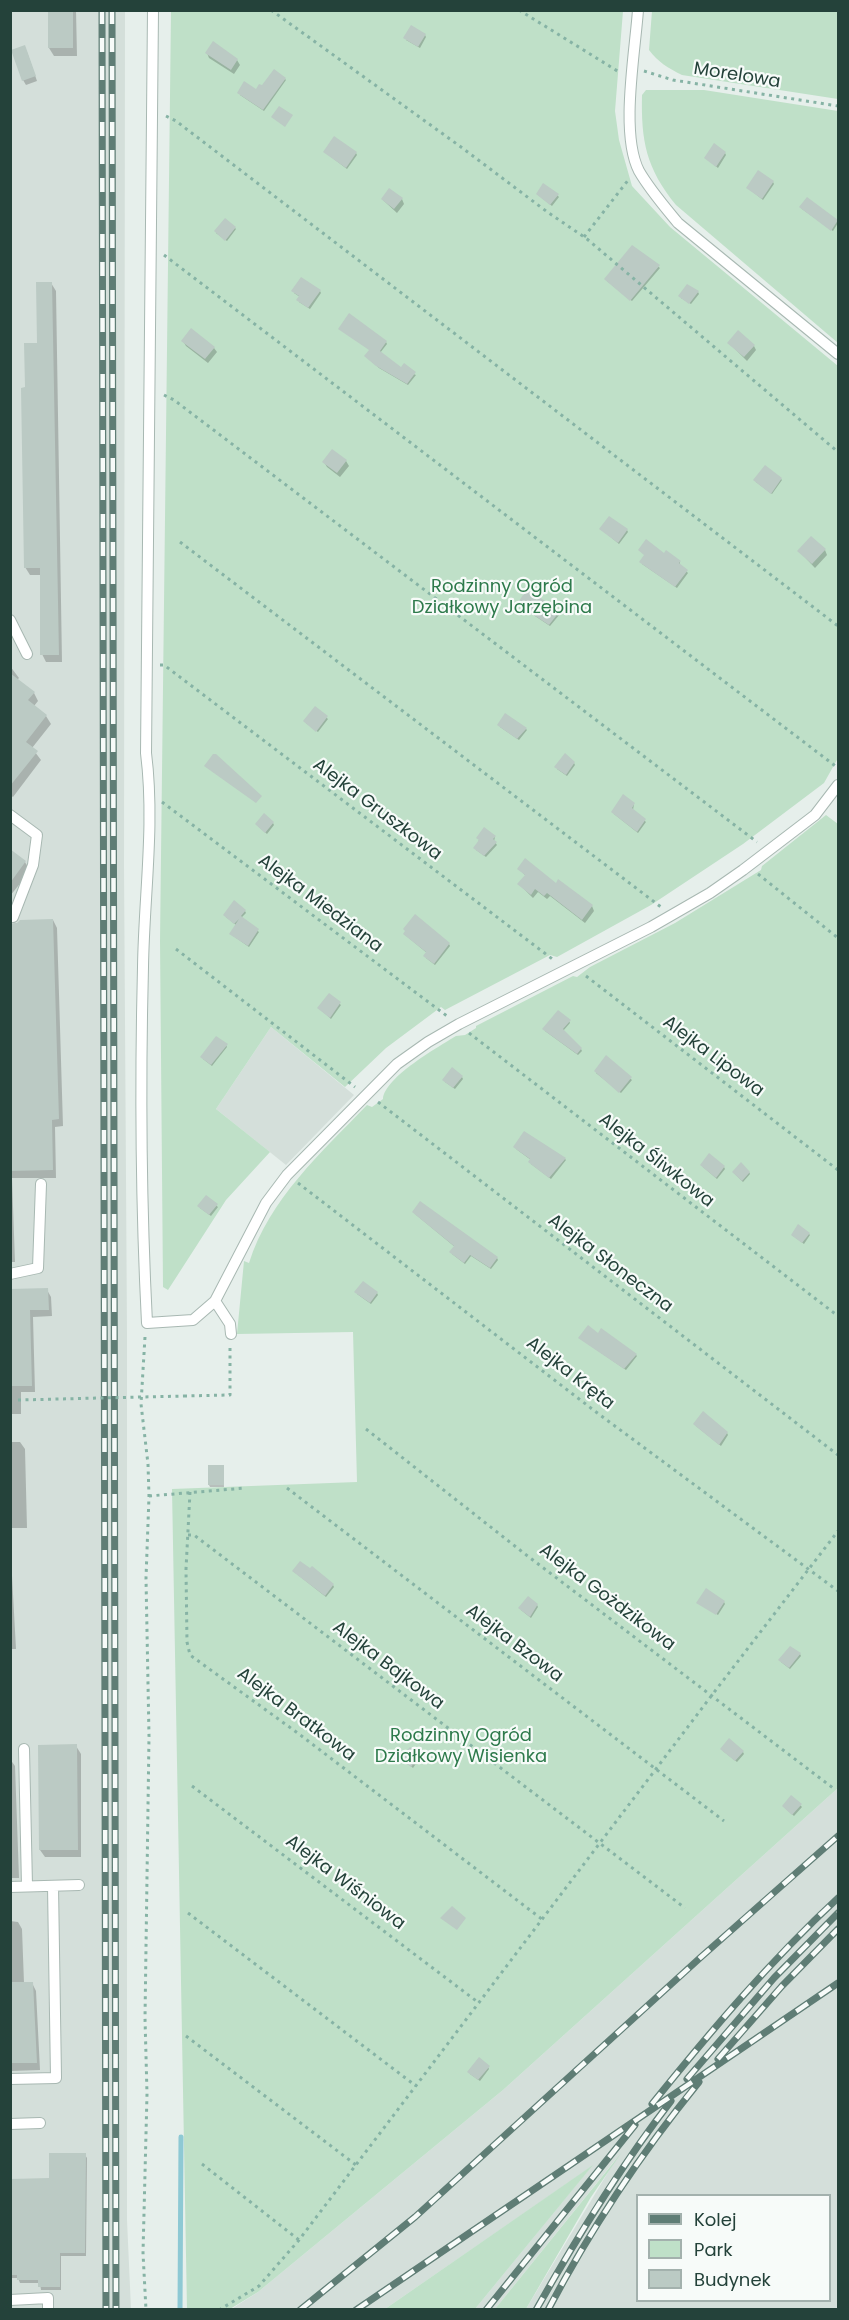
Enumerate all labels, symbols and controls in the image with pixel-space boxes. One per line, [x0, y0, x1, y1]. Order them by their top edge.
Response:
street label: Morelowa [692, 58, 782, 94]
park label: Rodzinny Ogród Działkowy Jarzębina [412, 576, 592, 618]
street label: Alejka Gruszkowa [308, 754, 446, 866]
street label: Alejka Miedziana [254, 850, 386, 958]
street label: Alejka Lipowa [658, 1012, 768, 1102]
street label: Alejka Śliwkowa [594, 1109, 718, 1213]
street label: Alejka Słoneczna [543, 1210, 677, 1318]
street label: Alejka Kręta [522, 1333, 618, 1415]
street label: Alejka Gożdzikowa [535, 1540, 679, 1656]
street label: Alejka Bzowa [461, 1600, 567, 1688]
street label: Alejka Bajkowa [328, 1617, 448, 1715]
street label: Alejka Bratkowa [233, 1663, 359, 1767]
park label: Rodzinny Ogród Działkowy Wisienka [375, 1725, 547, 1768]
street label: Alejka Wiśniowa [281, 1831, 409, 1935]
legend [636, 2194, 831, 2302]
text: Kolej [694, 2207, 736, 2232]
text: Park [694, 2237, 733, 2262]
text: Budynek [694, 2267, 771, 2292]

